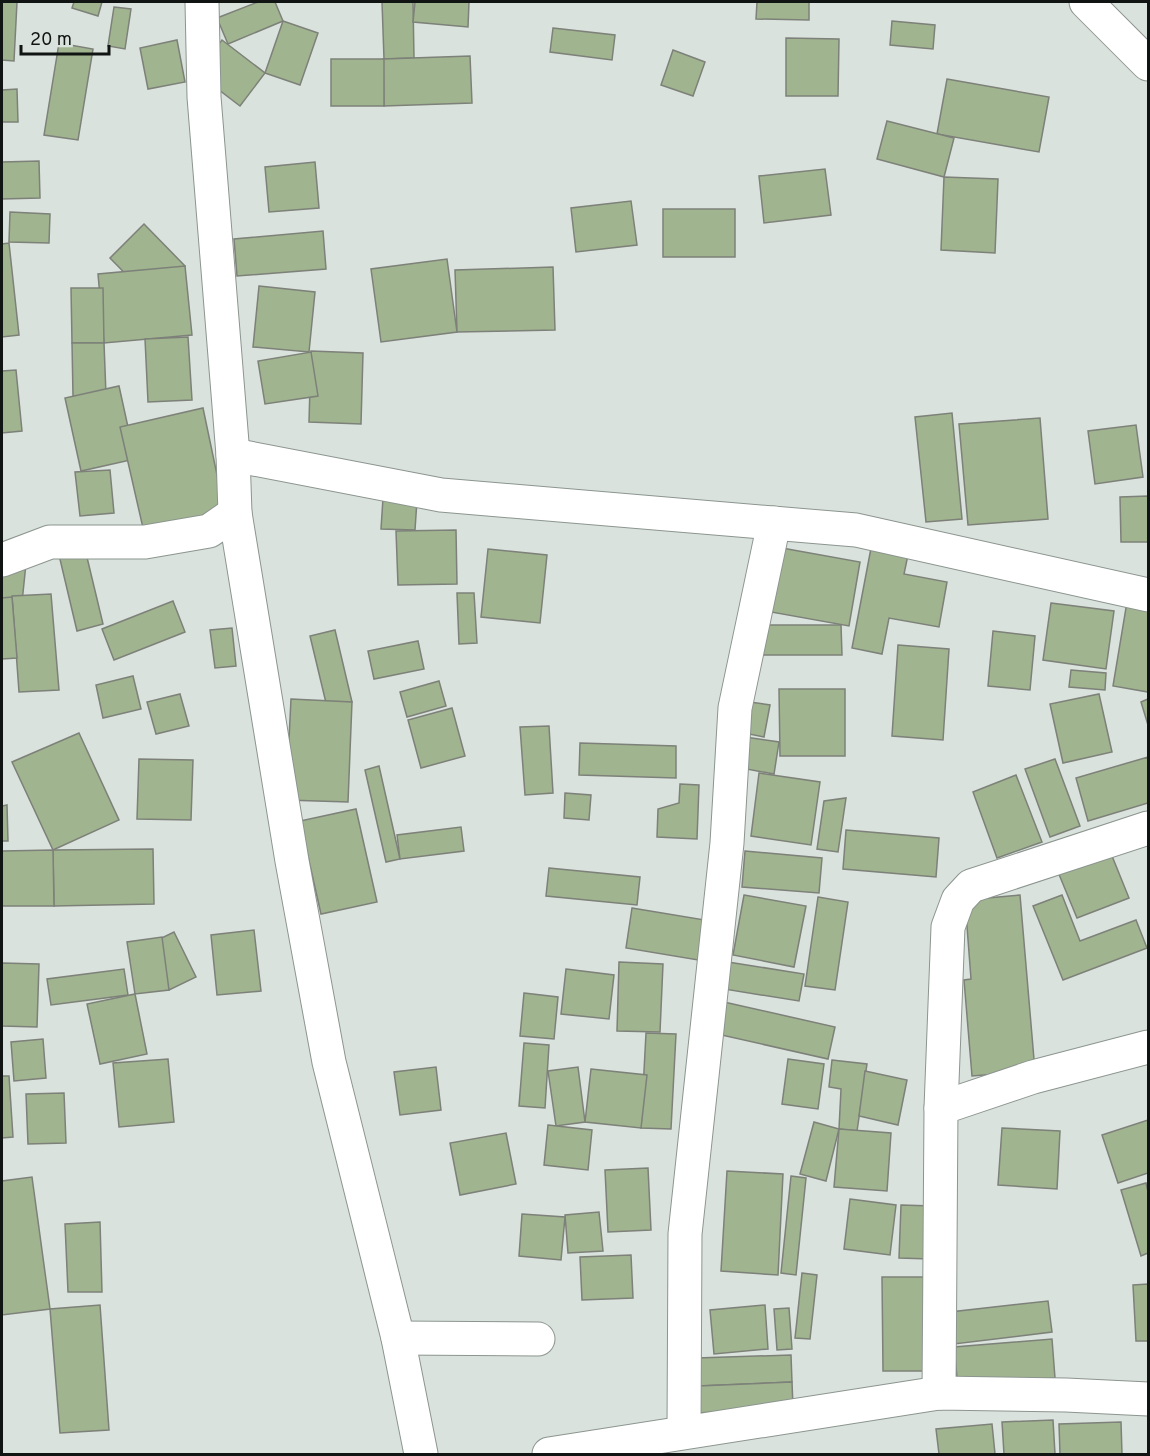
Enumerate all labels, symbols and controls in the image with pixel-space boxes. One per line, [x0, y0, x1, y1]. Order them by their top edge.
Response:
scale bar [21, 18, 110, 56]
text: 20 m [30, 29, 72, 52]

